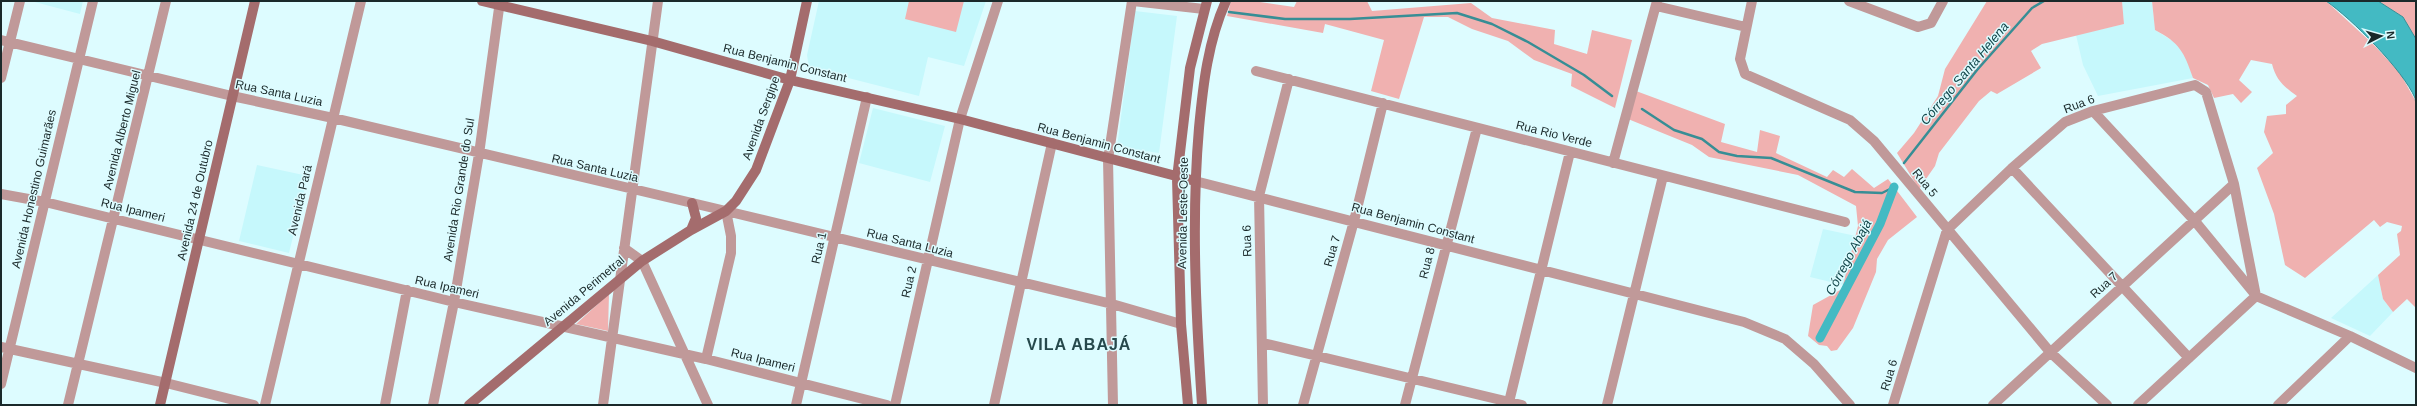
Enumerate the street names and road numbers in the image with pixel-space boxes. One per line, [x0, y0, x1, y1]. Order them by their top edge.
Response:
street label: Rua Benjamin Constant [722, 41, 849, 85]
street label: Avenida Alberto Miguel [100, 69, 144, 191]
street label: Avenida Sergipe [739, 74, 783, 162]
street label: Rua Santa Luzia [234, 77, 324, 109]
street label: Rua 6 [2062, 92, 2097, 116]
street label: Avenida Honestino Guimarães [9, 108, 59, 270]
street label: Avenida Rio Grande do Sul [441, 117, 477, 263]
street label: Rua Rio Verde [1514, 118, 1594, 150]
street label: Rua Benjamin Constant [1036, 120, 1163, 166]
street label: Avenida 24 de Outubro [174, 138, 216, 262]
street label: Rua Santa Luzia [550, 151, 640, 185]
street label: Avenida Leste-Oeste [1175, 157, 1191, 269]
street label: Avenida Pará [285, 163, 315, 237]
street label: Rua 5 [1909, 166, 1941, 200]
street label: Rua Ipameri [100, 195, 166, 225]
street label: Rua Benjamin Constant [1350, 200, 1477, 246]
street label: Rua 6 [1239, 224, 1255, 257]
street label: Rua Santa Luzia [865, 225, 955, 261]
street label: Rua 1 [809, 231, 829, 265]
street label: Rua 7 [1321, 233, 1343, 268]
street label: Rua 8 [1416, 245, 1438, 280]
street label: Avenida Perimetral [541, 253, 627, 329]
street label: Rua 2 [899, 265, 919, 299]
street label: Rua 7 [2087, 269, 2121, 301]
street label: Rua Ipameri [414, 273, 480, 301]
street label: Rua Ipameri [730, 345, 796, 375]
street label: Rua 6 [1878, 357, 1900, 392]

